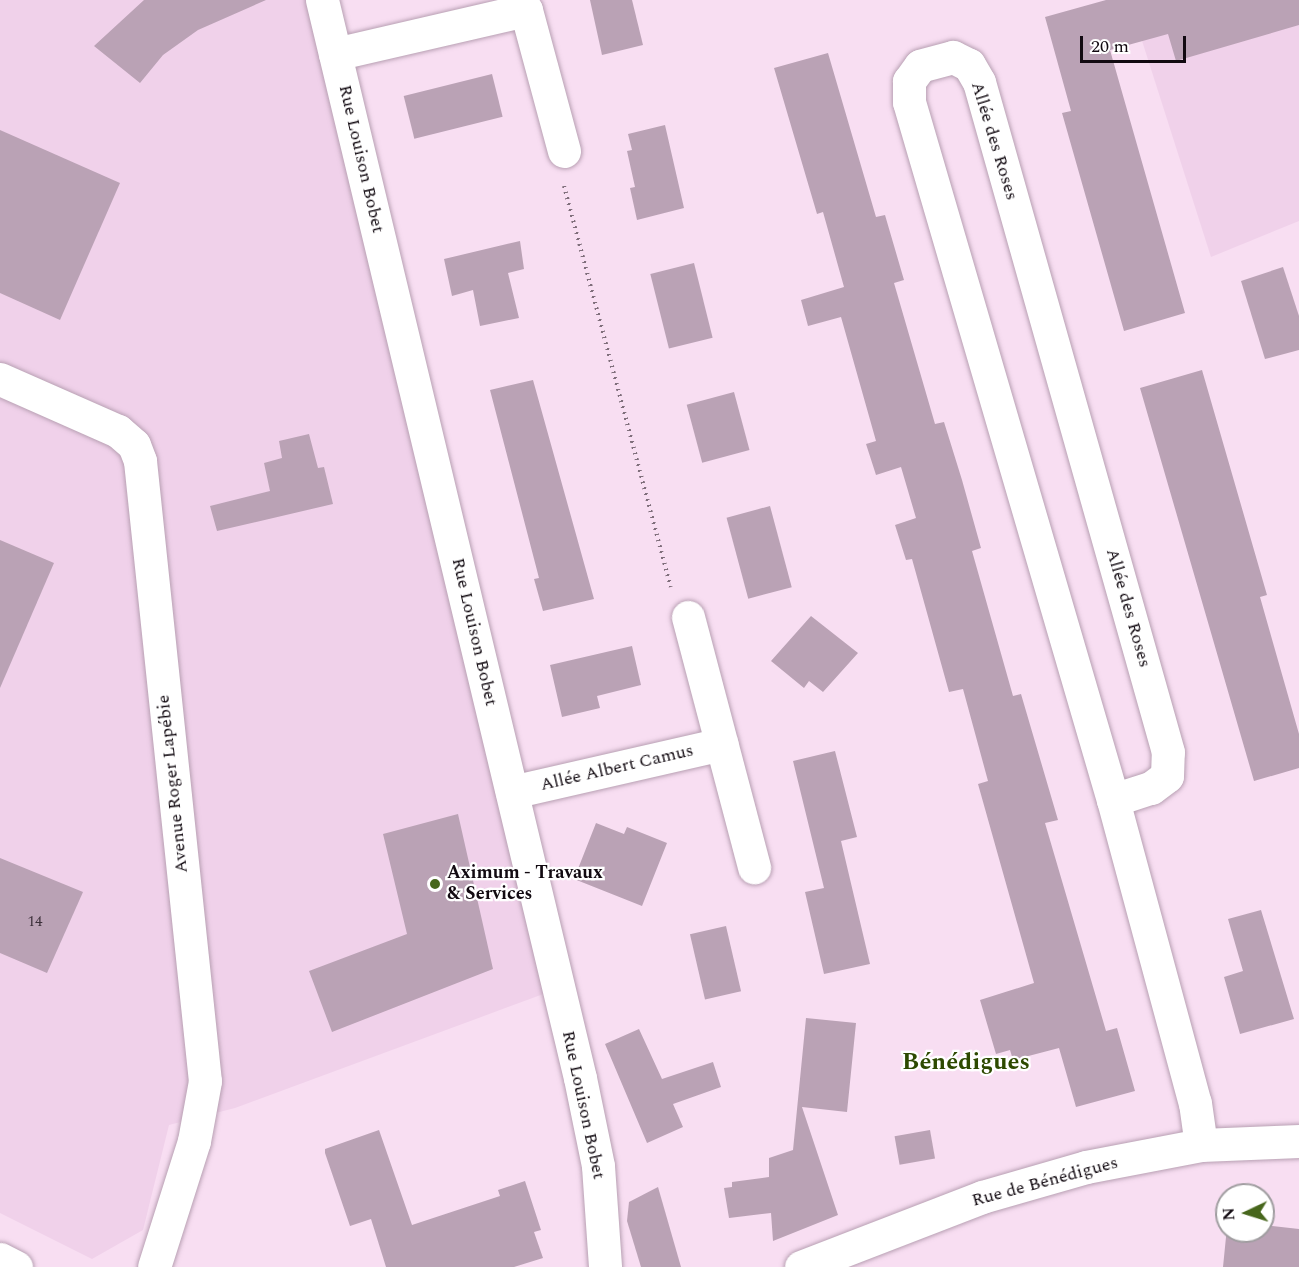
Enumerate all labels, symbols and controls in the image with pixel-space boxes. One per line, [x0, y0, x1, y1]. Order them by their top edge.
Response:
scale bar [1083, 24, 1190, 62]
text: 20 m [1091, 33, 1129, 60]
street label: Allée des Roses [966, 79, 1022, 203]
street label: Rue Louison Bobet [333, 83, 389, 235]
street label: Allée des Roses [1101, 546, 1155, 670]
street label: Rue Louison Bobet [446, 556, 502, 708]
street label: Avenue Roger Lapébie [153, 694, 193, 874]
street label: Allée Albert Camus [538, 740, 696, 796]
place label: Aximum - Travaux & Services [447, 863, 603, 906]
marker: Aximum - Travaux & Services [428, 877, 442, 891]
house number: 14 [28, 913, 42, 931]
street label: Rue Louison Bobet [557, 1029, 609, 1181]
district label: Bénédigues [902, 1049, 1030, 1077]
street label: Rue de Bénédigues [970, 1152, 1120, 1212]
north arrow [1215, 1183, 1275, 1243]
text: N [1217, 1207, 1241, 1221]

